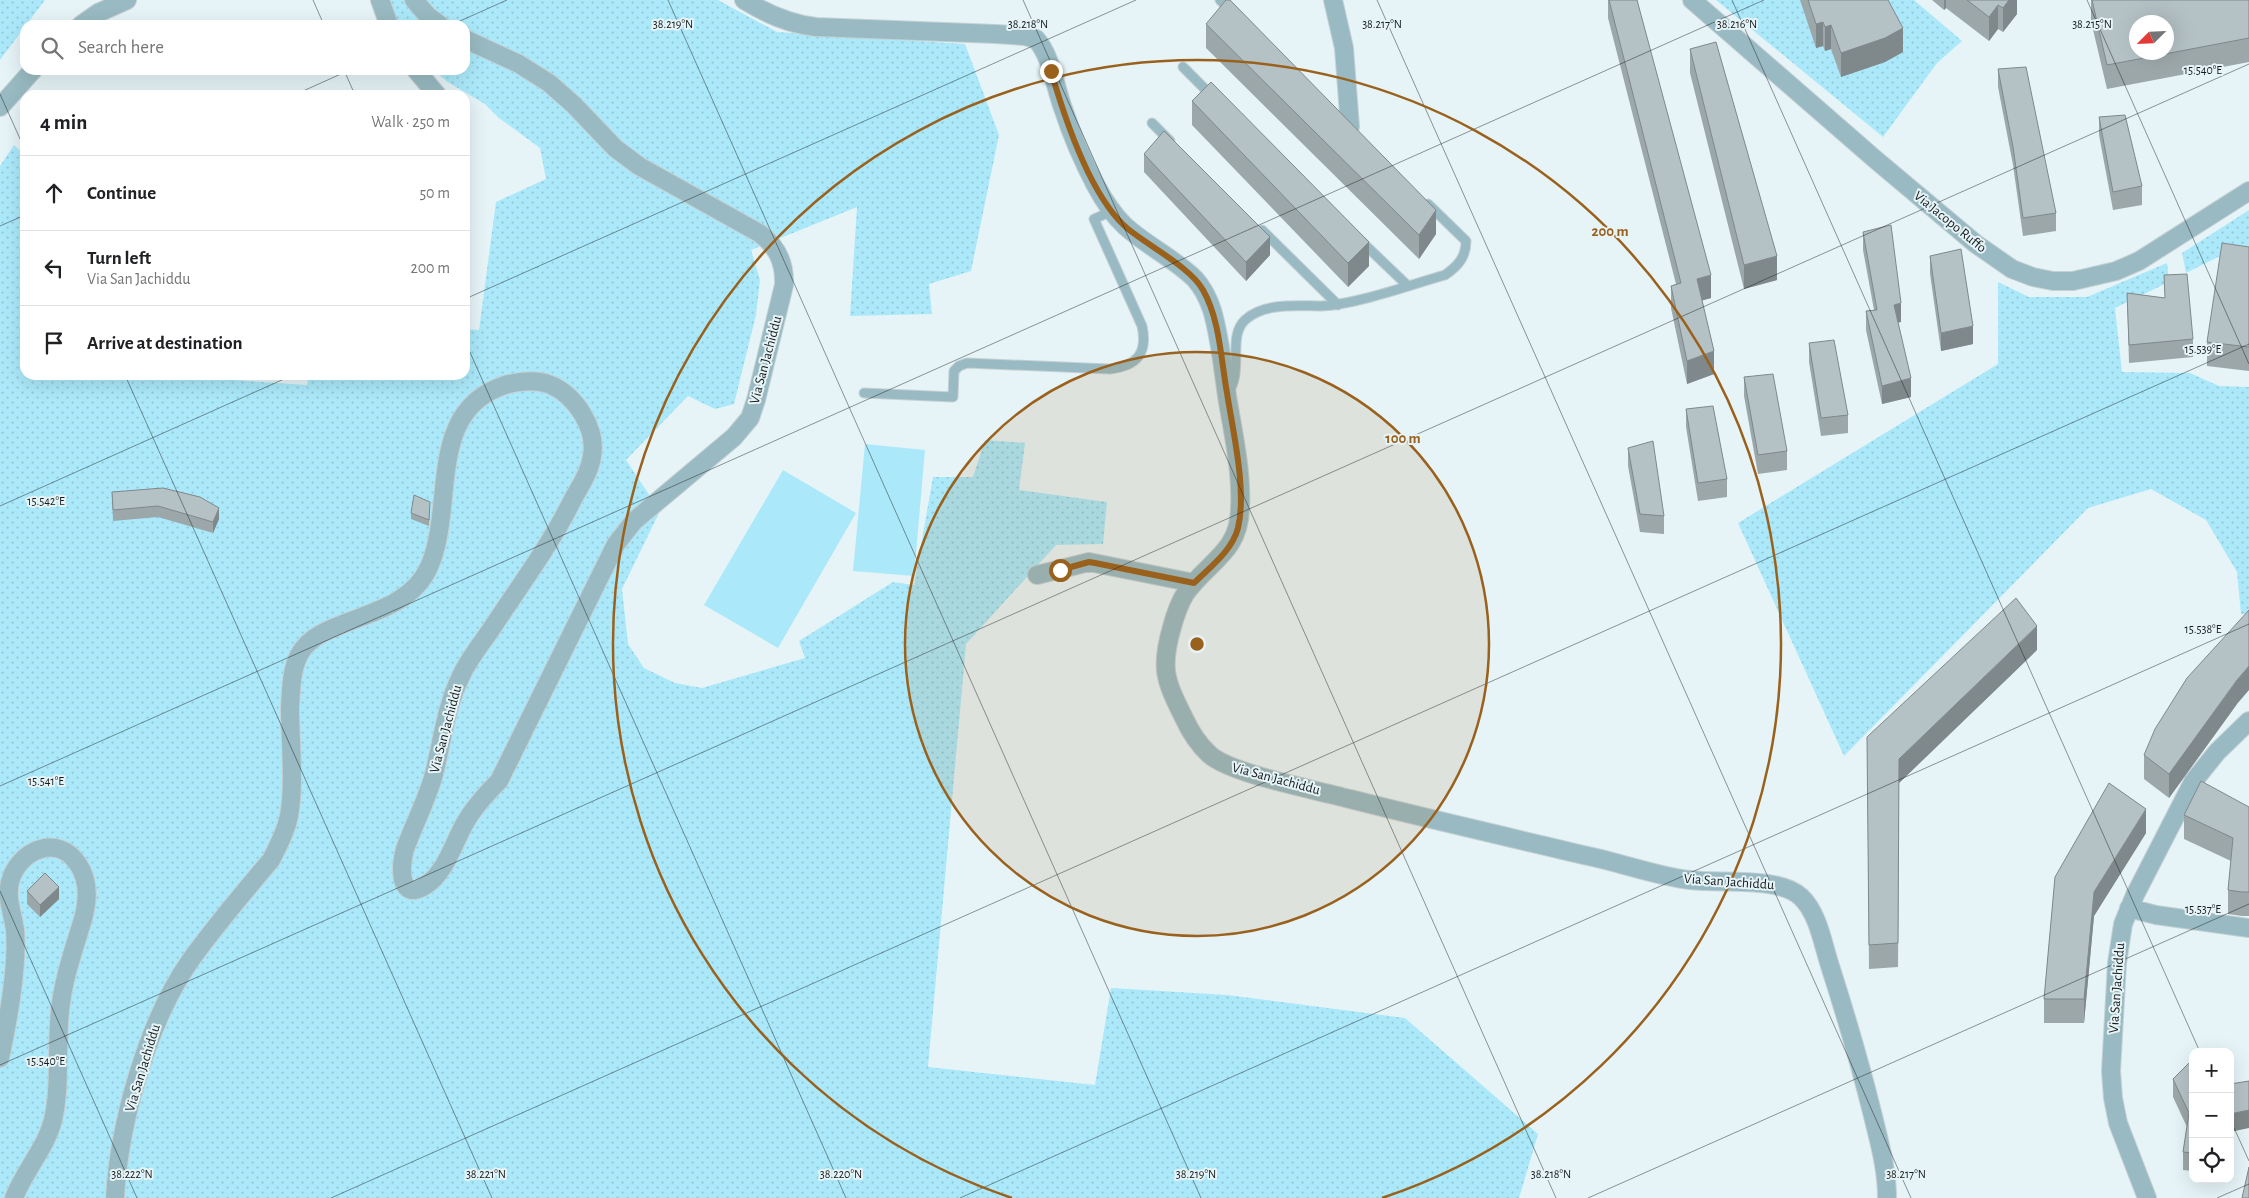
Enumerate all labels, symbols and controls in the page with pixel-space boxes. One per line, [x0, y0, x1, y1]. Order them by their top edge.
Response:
north arrow [2129, 15, 2174, 60]
text: 38.219°N [653, 18, 693, 30]
text: 38.218°N [1008, 18, 1048, 30]
text: 38.217°N [1362, 18, 1402, 30]
text: 38.216°N [1717, 18, 1757, 30]
text: 38.215°N [2072, 18, 2112, 30]
search box [20, 20, 470, 75]
icon: search [38, 34, 66, 62]
text: Search here [78, 38, 164, 57]
route end [1040, 60, 1063, 83]
text: 15.540°E [2184, 64, 2222, 76]
text: 4 min [40, 112, 87, 133]
text: Walk · 250 m [371, 114, 450, 130]
icon: ahead [40, 179, 68, 207]
text: Continue [87, 184, 156, 203]
text: 50 m [419, 185, 450, 201]
street label: Via Jacopo Ruffo [1911, 189, 1989, 255]
text: 200 m [1591, 224, 1629, 239]
text: Turn left [87, 249, 151, 268]
icon: left [40, 254, 68, 282]
text: 200 m [410, 260, 450, 276]
text: Via San Jachiddu [87, 271, 190, 287]
street label: Via San Jachiddu [748, 314, 784, 406]
icon: arrive [40, 329, 68, 357]
text: Arrive at destination [87, 334, 243, 353]
text: 15.539°E [2185, 343, 2222, 355]
text: 100 m [1385, 431, 1421, 446]
text: 15.542°E [27, 495, 65, 507]
route start [1049, 559, 1072, 582]
text: 15.538°E [2185, 623, 2222, 635]
centre of rings [1188, 635, 1206, 653]
street label: Via San Jachiddu [428, 683, 464, 775]
street label: Via San Jachiddu [1230, 761, 1322, 797]
text: 15.541°E [28, 775, 64, 787]
street label: Via San Jachiddu [1683, 872, 1775, 892]
text: 15.537°E [2185, 903, 2221, 915]
street label: Via San Jachiddu [2107, 942, 2127, 1034]
street label: Via San Jachiddu [123, 1023, 163, 1113]
map controls [2189, 1048, 2234, 1183]
button: + [2189, 1048, 2234, 1093]
text: 15.540°E [27, 1055, 65, 1067]
button: − [2189, 1093, 2234, 1138]
button: locate [2189, 1138, 2234, 1183]
text: 38.222°N [111, 1168, 153, 1180]
text: 38.221°N [466, 1168, 506, 1180]
text: 38.220°N [820, 1168, 862, 1180]
text: 38.219°N [1176, 1168, 1216, 1180]
text: 38.218°N [1531, 1168, 1571, 1180]
text: 38.217°N [1886, 1168, 1926, 1180]

